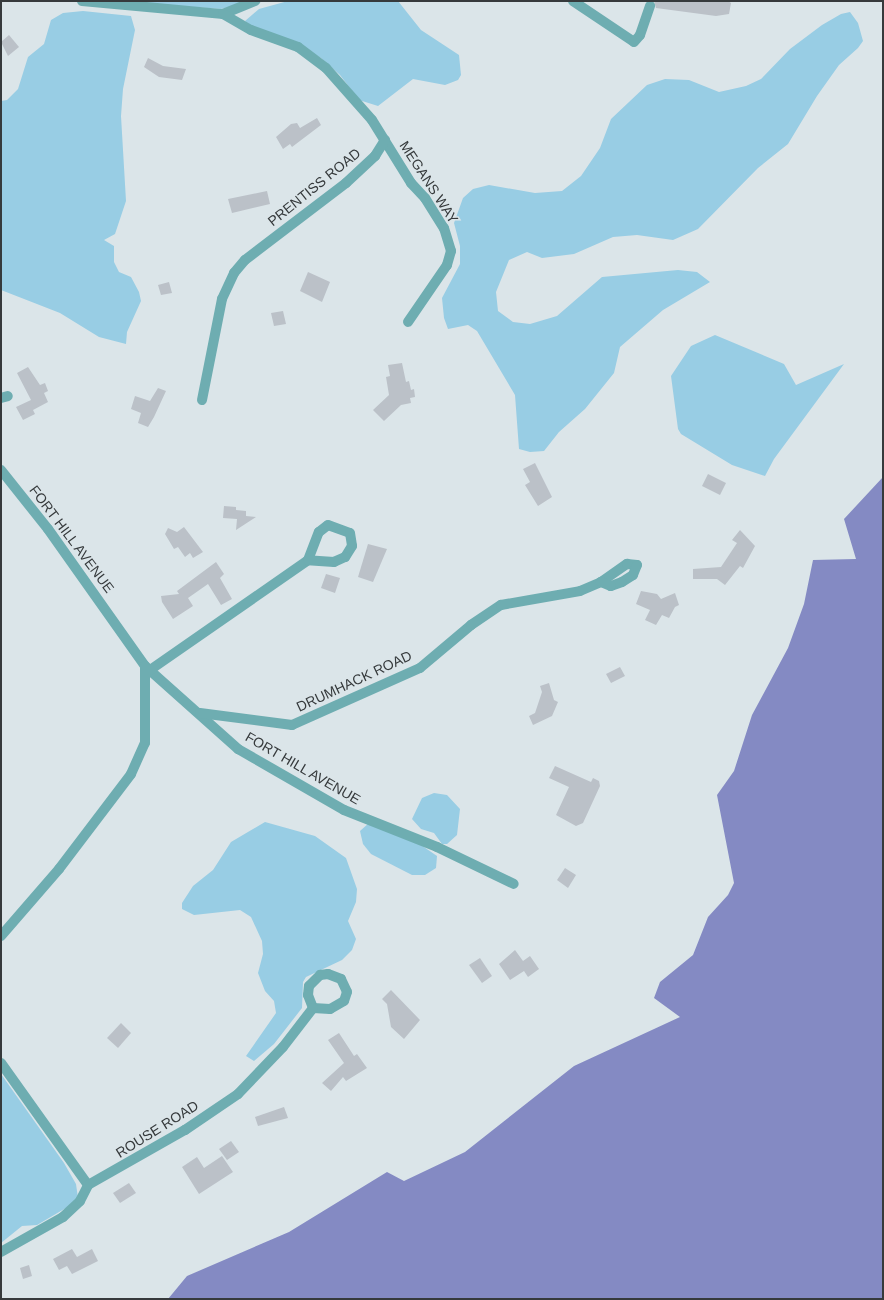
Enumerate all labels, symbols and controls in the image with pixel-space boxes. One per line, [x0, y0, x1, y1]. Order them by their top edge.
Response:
street label: MEGANS WAY [396, 138, 462, 226]
street label: PRENTISS ROAD [264, 144, 364, 230]
street label: FORT HILL AVENUE [26, 481, 118, 597]
street label: DRUMHACK ROAD [294, 647, 414, 715]
street label: FORT HILL AVENUE [242, 728, 364, 808]
street label: ROUSE ROAD [113, 1097, 201, 1161]

